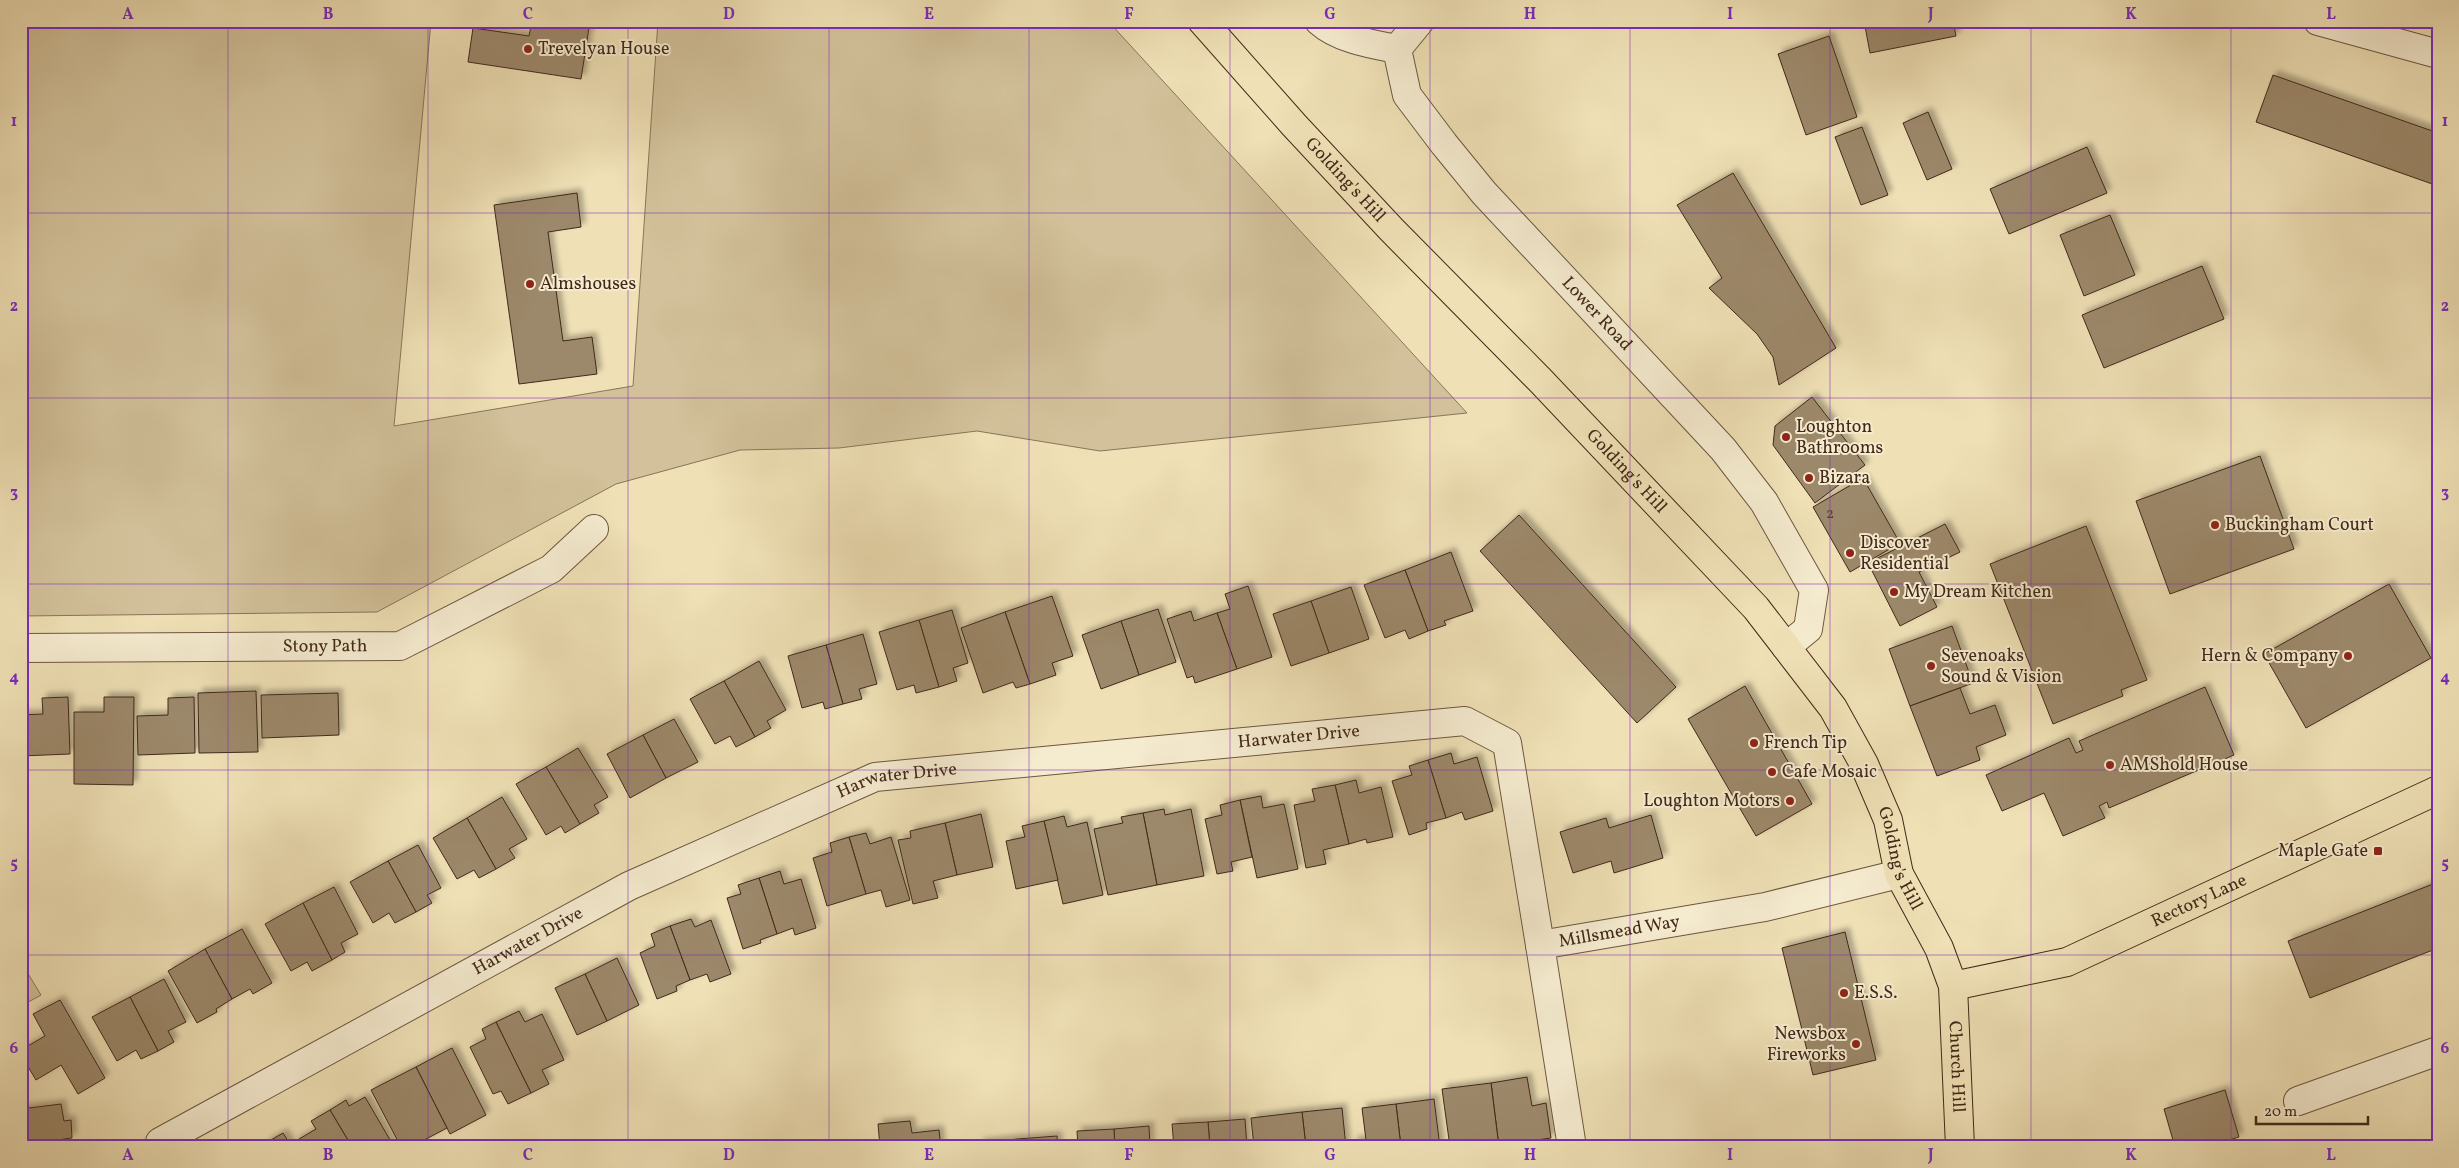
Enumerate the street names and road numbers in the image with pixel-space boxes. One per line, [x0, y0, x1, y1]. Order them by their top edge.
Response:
street label: Golding's Hill [1299, 132, 1391, 228]
street label: Lower Road [1556, 271, 1638, 357]
street label: Golding's Hill [1580, 423, 1673, 519]
street label: Stony Path [283, 634, 368, 659]
street label: Harwater Drive [1237, 719, 1361, 755]
street label: Harwater Drive [833, 757, 958, 805]
street label: Golding's Hill [1871, 803, 1929, 915]
street label: Rectory Lane [2147, 868, 2251, 934]
street label: Harwater Drive [468, 901, 588, 981]
street label: Millsmead Way [1557, 909, 1682, 954]
street label: Church Hill [1942, 1020, 1971, 1113]

